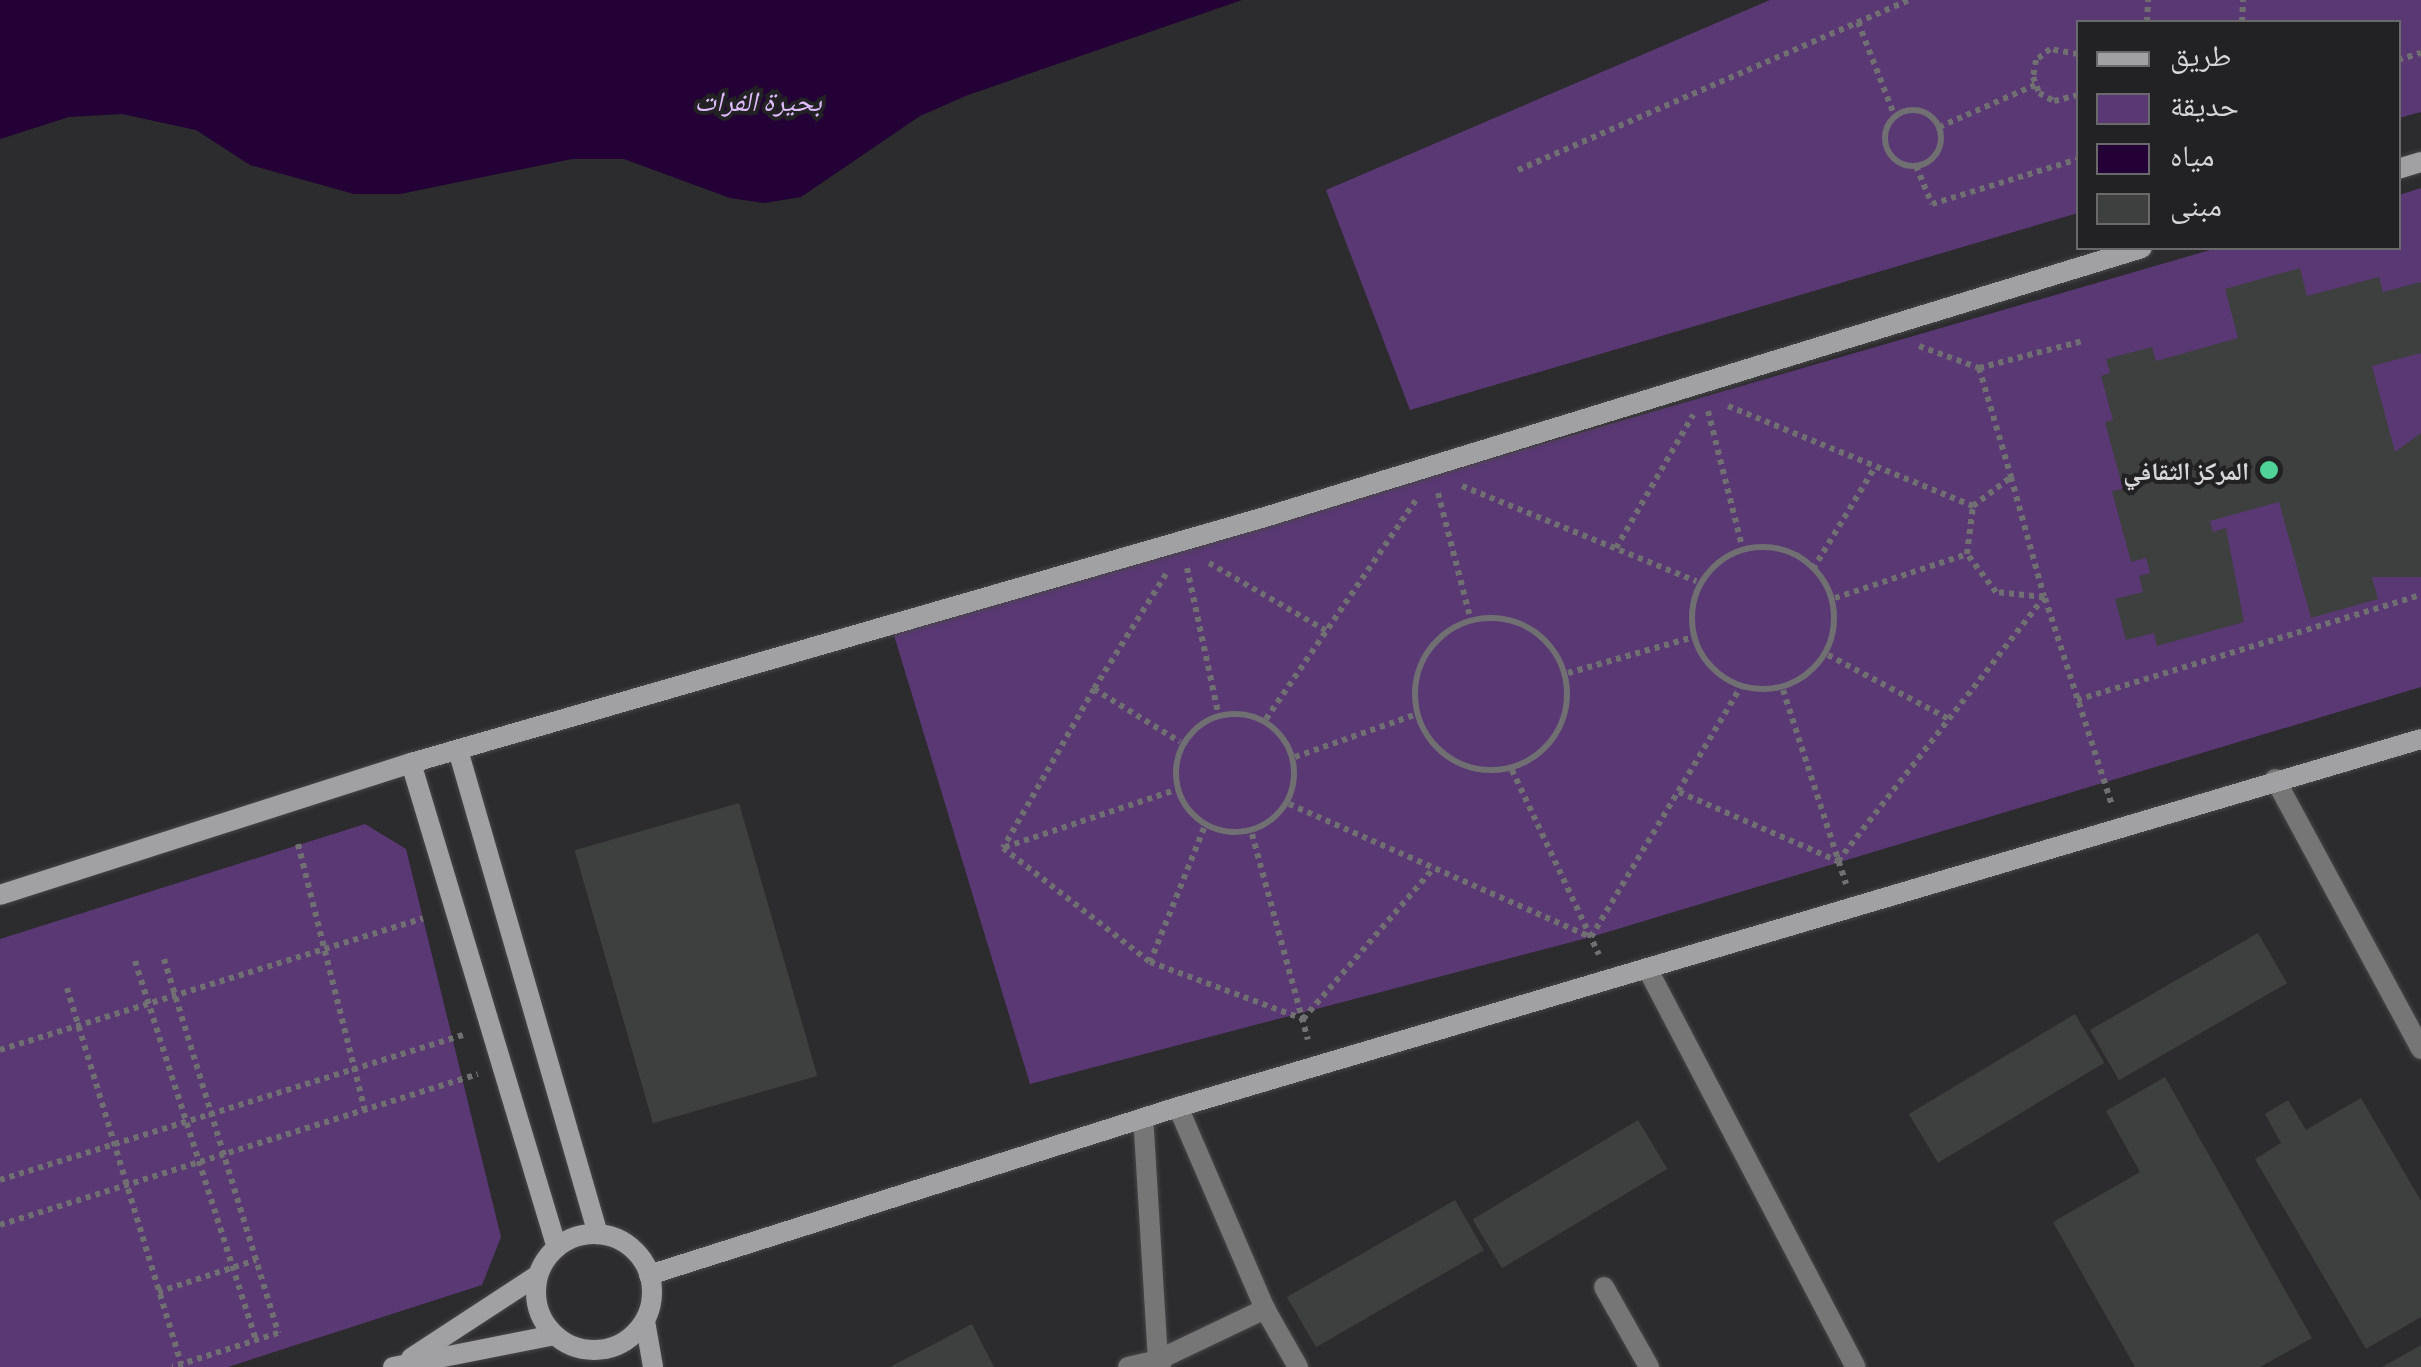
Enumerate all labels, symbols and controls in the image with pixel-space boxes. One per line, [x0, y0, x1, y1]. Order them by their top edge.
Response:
legend [2076, 20, 2401, 250]
text: طريق [2170, 36, 2231, 72]
water label: بحيرة الفرات [694, 83, 822, 117]
text: حديقة [2170, 86, 2239, 122]
text: مياه [2170, 136, 2214, 172]
text: مبنى [2170, 186, 2222, 222]
place label: المركز الثقافي [2123, 455, 2249, 485]
marker: المركز الثقافي [2258, 459, 2280, 481]

